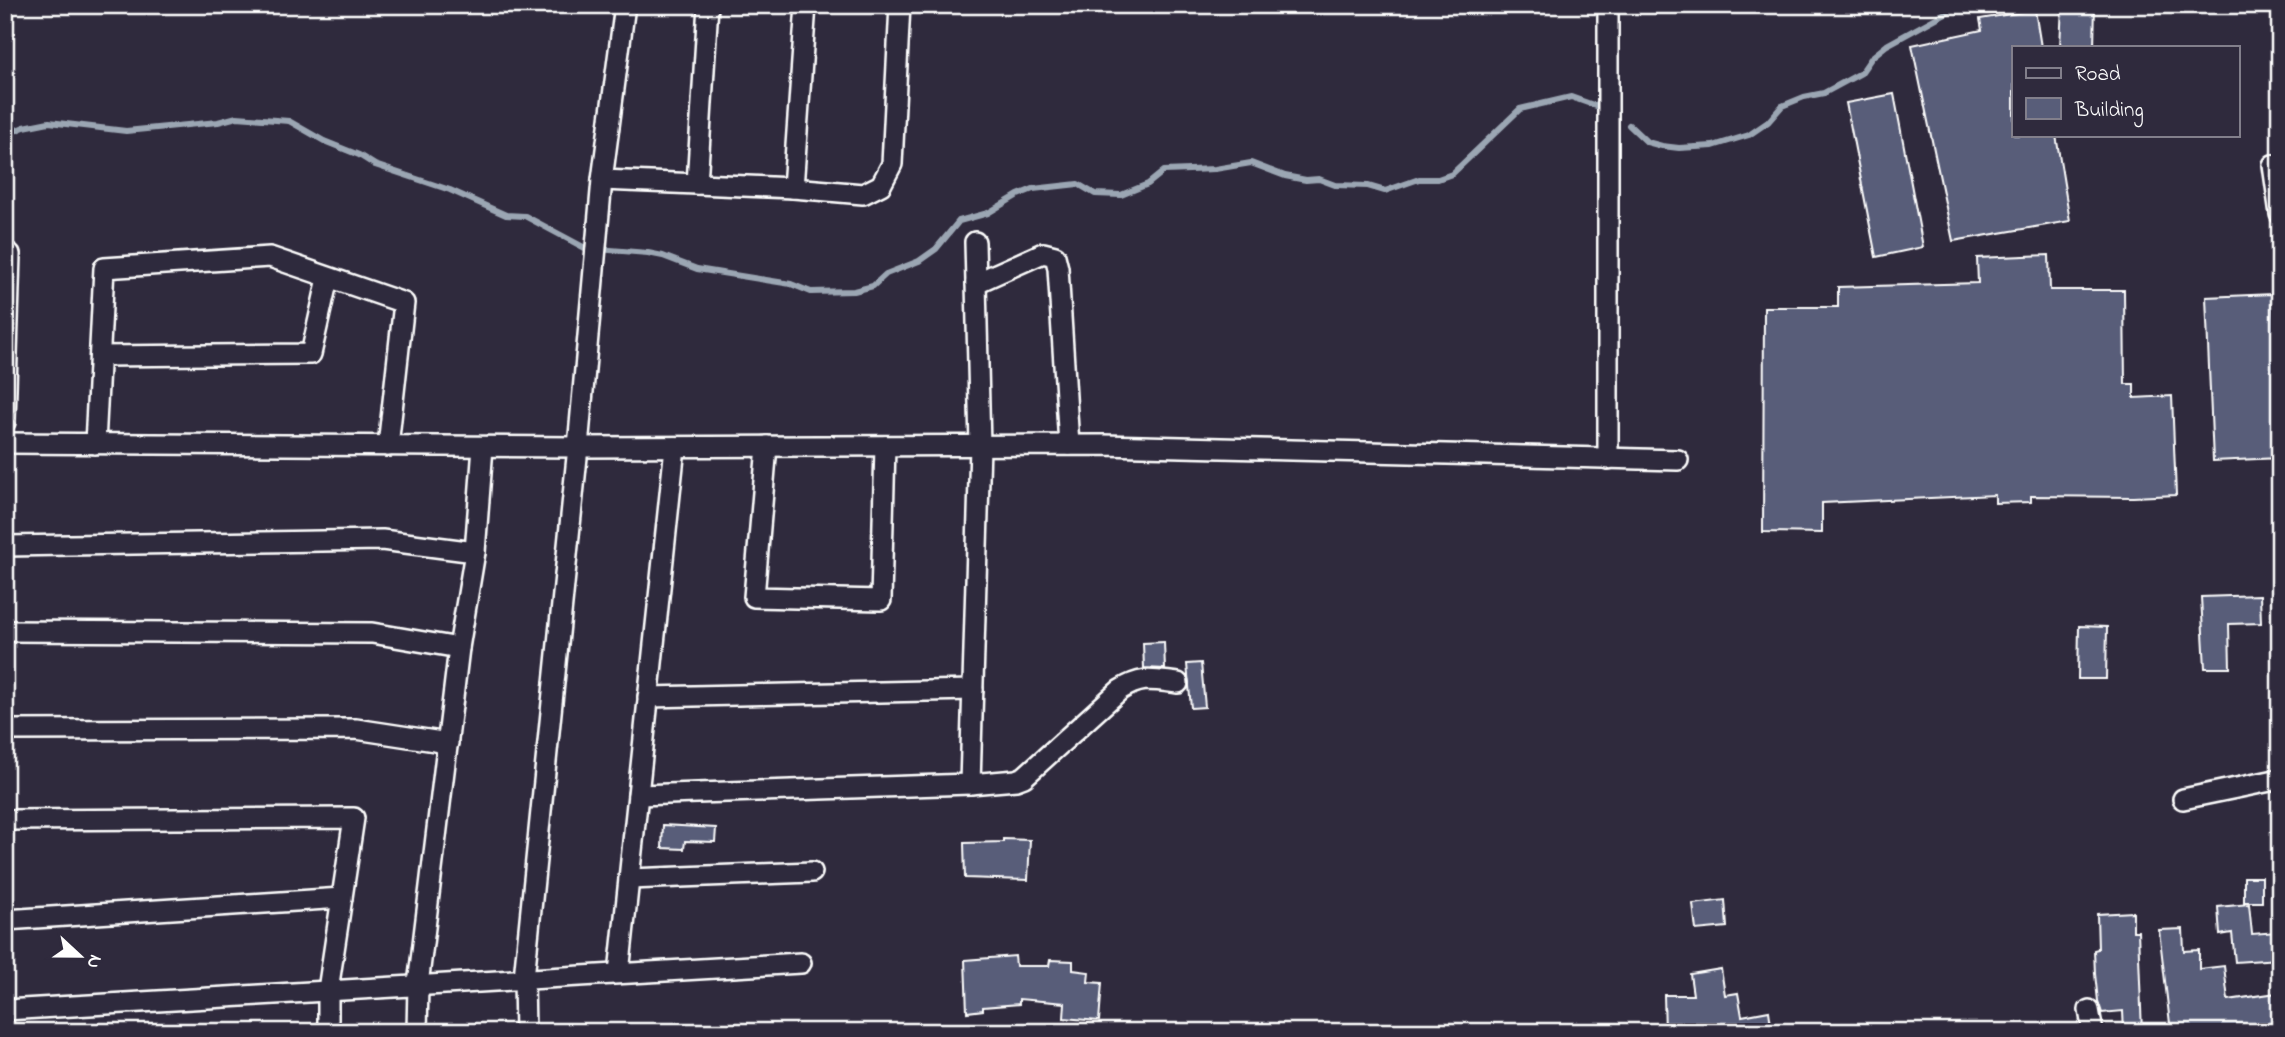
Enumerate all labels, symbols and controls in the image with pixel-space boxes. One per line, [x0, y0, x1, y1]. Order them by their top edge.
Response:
legend [2012, 46, 2240, 136]
text: Road [2075, 60, 2121, 90]
text: Building [2074, 96, 2144, 128]
north arrow [46, 922, 116, 992]
text: N [78, 950, 108, 973]

